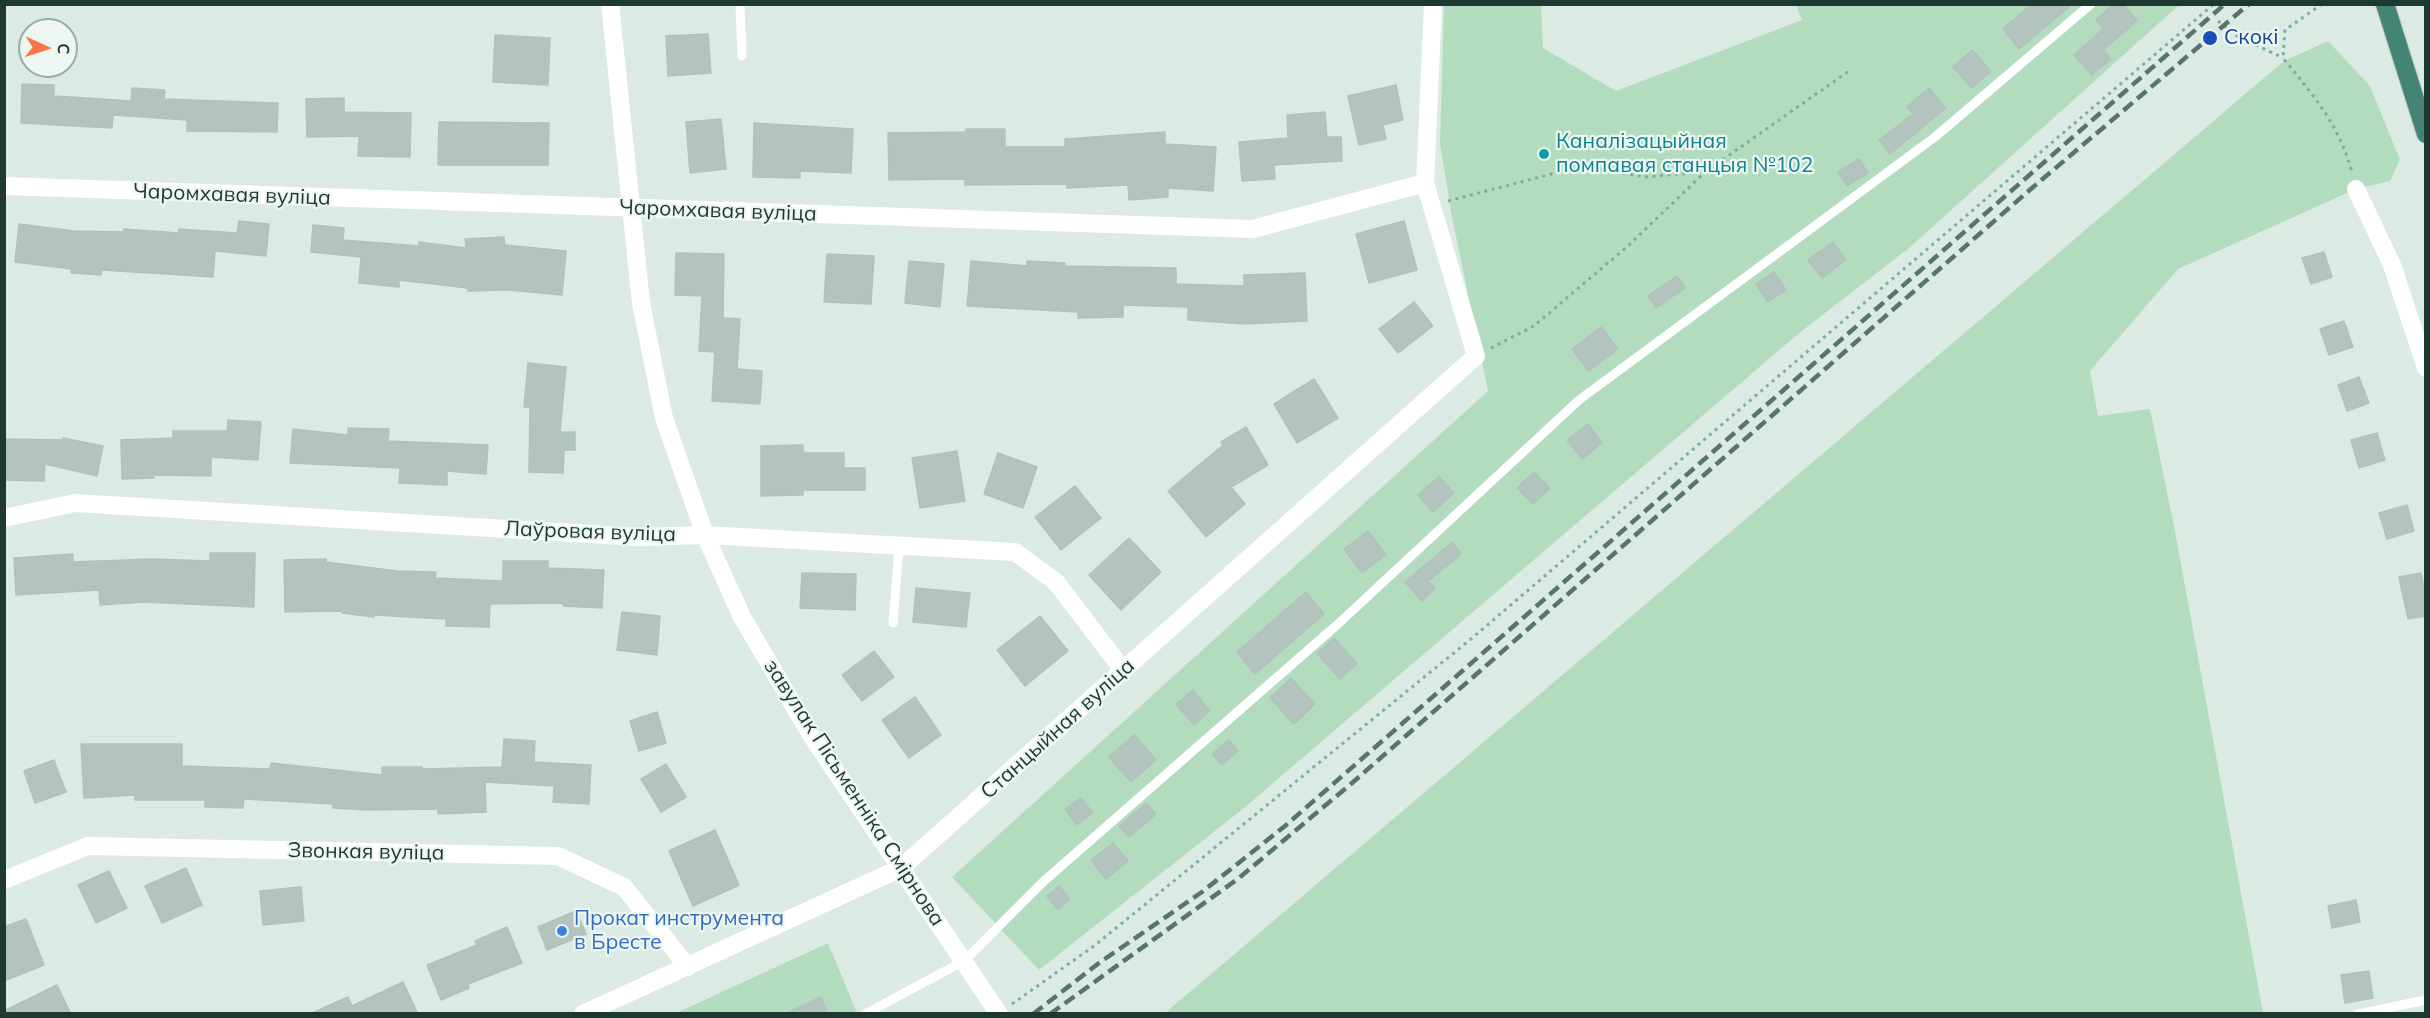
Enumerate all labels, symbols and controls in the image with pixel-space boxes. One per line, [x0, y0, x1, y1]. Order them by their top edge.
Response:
north arrow [18, 18, 78, 78]
place label: Скокі [2224, 25, 2278, 51]
marker: Скокі [2201, 29, 2219, 47]
text: С [54, 43, 74, 55]
place label: Каналізацыйная помпавая станцыя №102 [1556, 129, 1813, 179]
marker: Каналізацыйная помпавая станцыя №102 [1537, 147, 1551, 161]
street label: Чаромхавая вуліца [133, 179, 331, 211]
street label: Чаромхавая вуліца [619, 195, 817, 227]
street label: Лаўровая вуліца [503, 516, 677, 548]
street label: Станцыйная вуліца [976, 653, 1140, 805]
street label: завулак Пісьменніка Смірнова [758, 655, 950, 931]
street label: Звонкая вуліца [287, 838, 445, 866]
place label: Прокат инструмента в Бресте [574, 906, 784, 956]
marker: Прокат инструмента в Бресте [555, 924, 569, 938]

